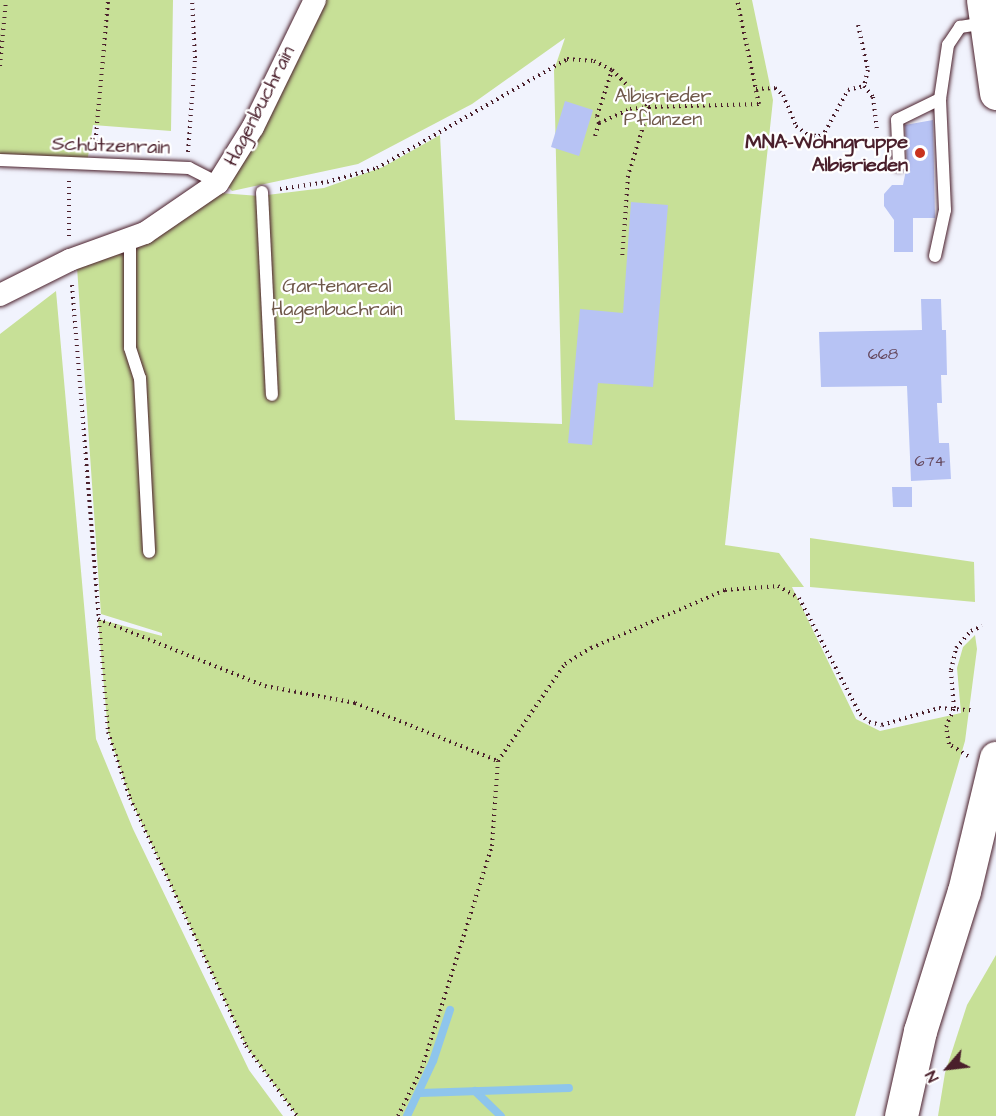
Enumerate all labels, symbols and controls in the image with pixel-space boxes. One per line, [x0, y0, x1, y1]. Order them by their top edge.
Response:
street label: Hagenbuchrain [219, 42, 301, 170]
park label: Albisrieder Pflanzen [614, 85, 712, 132]
place label: MNA-Wohngruppe Albisrieden [745, 130, 908, 177]
street label: Schützenrain [51, 132, 171, 160]
marker: MNA-Wohngruppe Albisrieden [913, 146, 927, 160]
park label: Gartenareal Hagenbuchrain [271, 274, 403, 321]
house number: 668 [868, 344, 898, 364]
house number: 674 [915, 451, 945, 471]
north arrow [918, 1038, 978, 1098]
text: N [920, 1067, 944, 1086]

